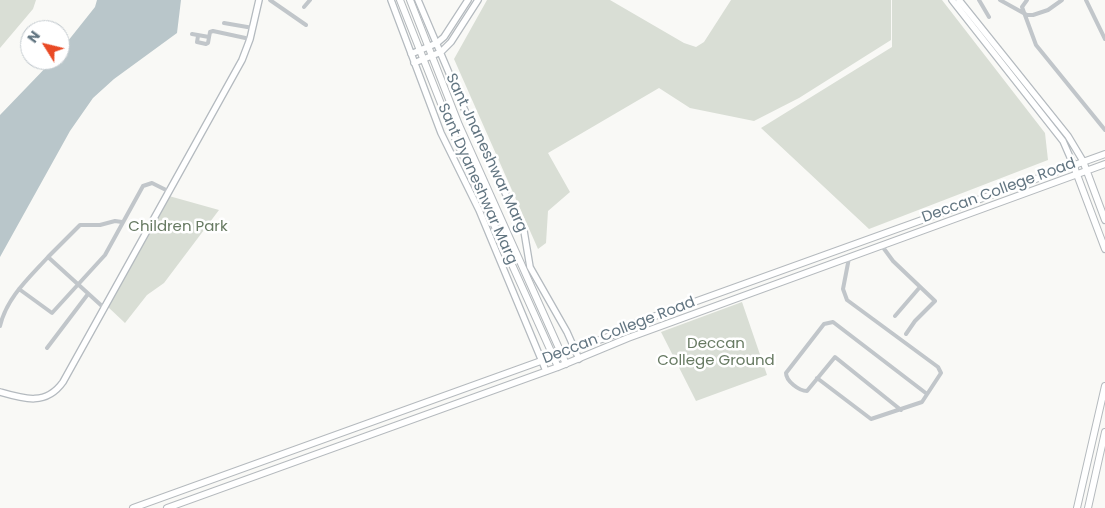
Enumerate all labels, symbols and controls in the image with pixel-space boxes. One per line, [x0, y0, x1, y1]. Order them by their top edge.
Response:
north arrow [20, 20, 70, 70]
text: N [22, 27, 45, 47]
street label: Sant Jnaneshwar Marg [441, 71, 531, 235]
street label: Sant Dyaneshwar Marg [433, 101, 521, 267]
street label: Deccan College Road [920, 155, 1078, 227]
park label: Children Park [128, 218, 228, 236]
street label: Deccan College Road [540, 294, 698, 368]
park label: Deccan College Ground [657, 335, 775, 370]

